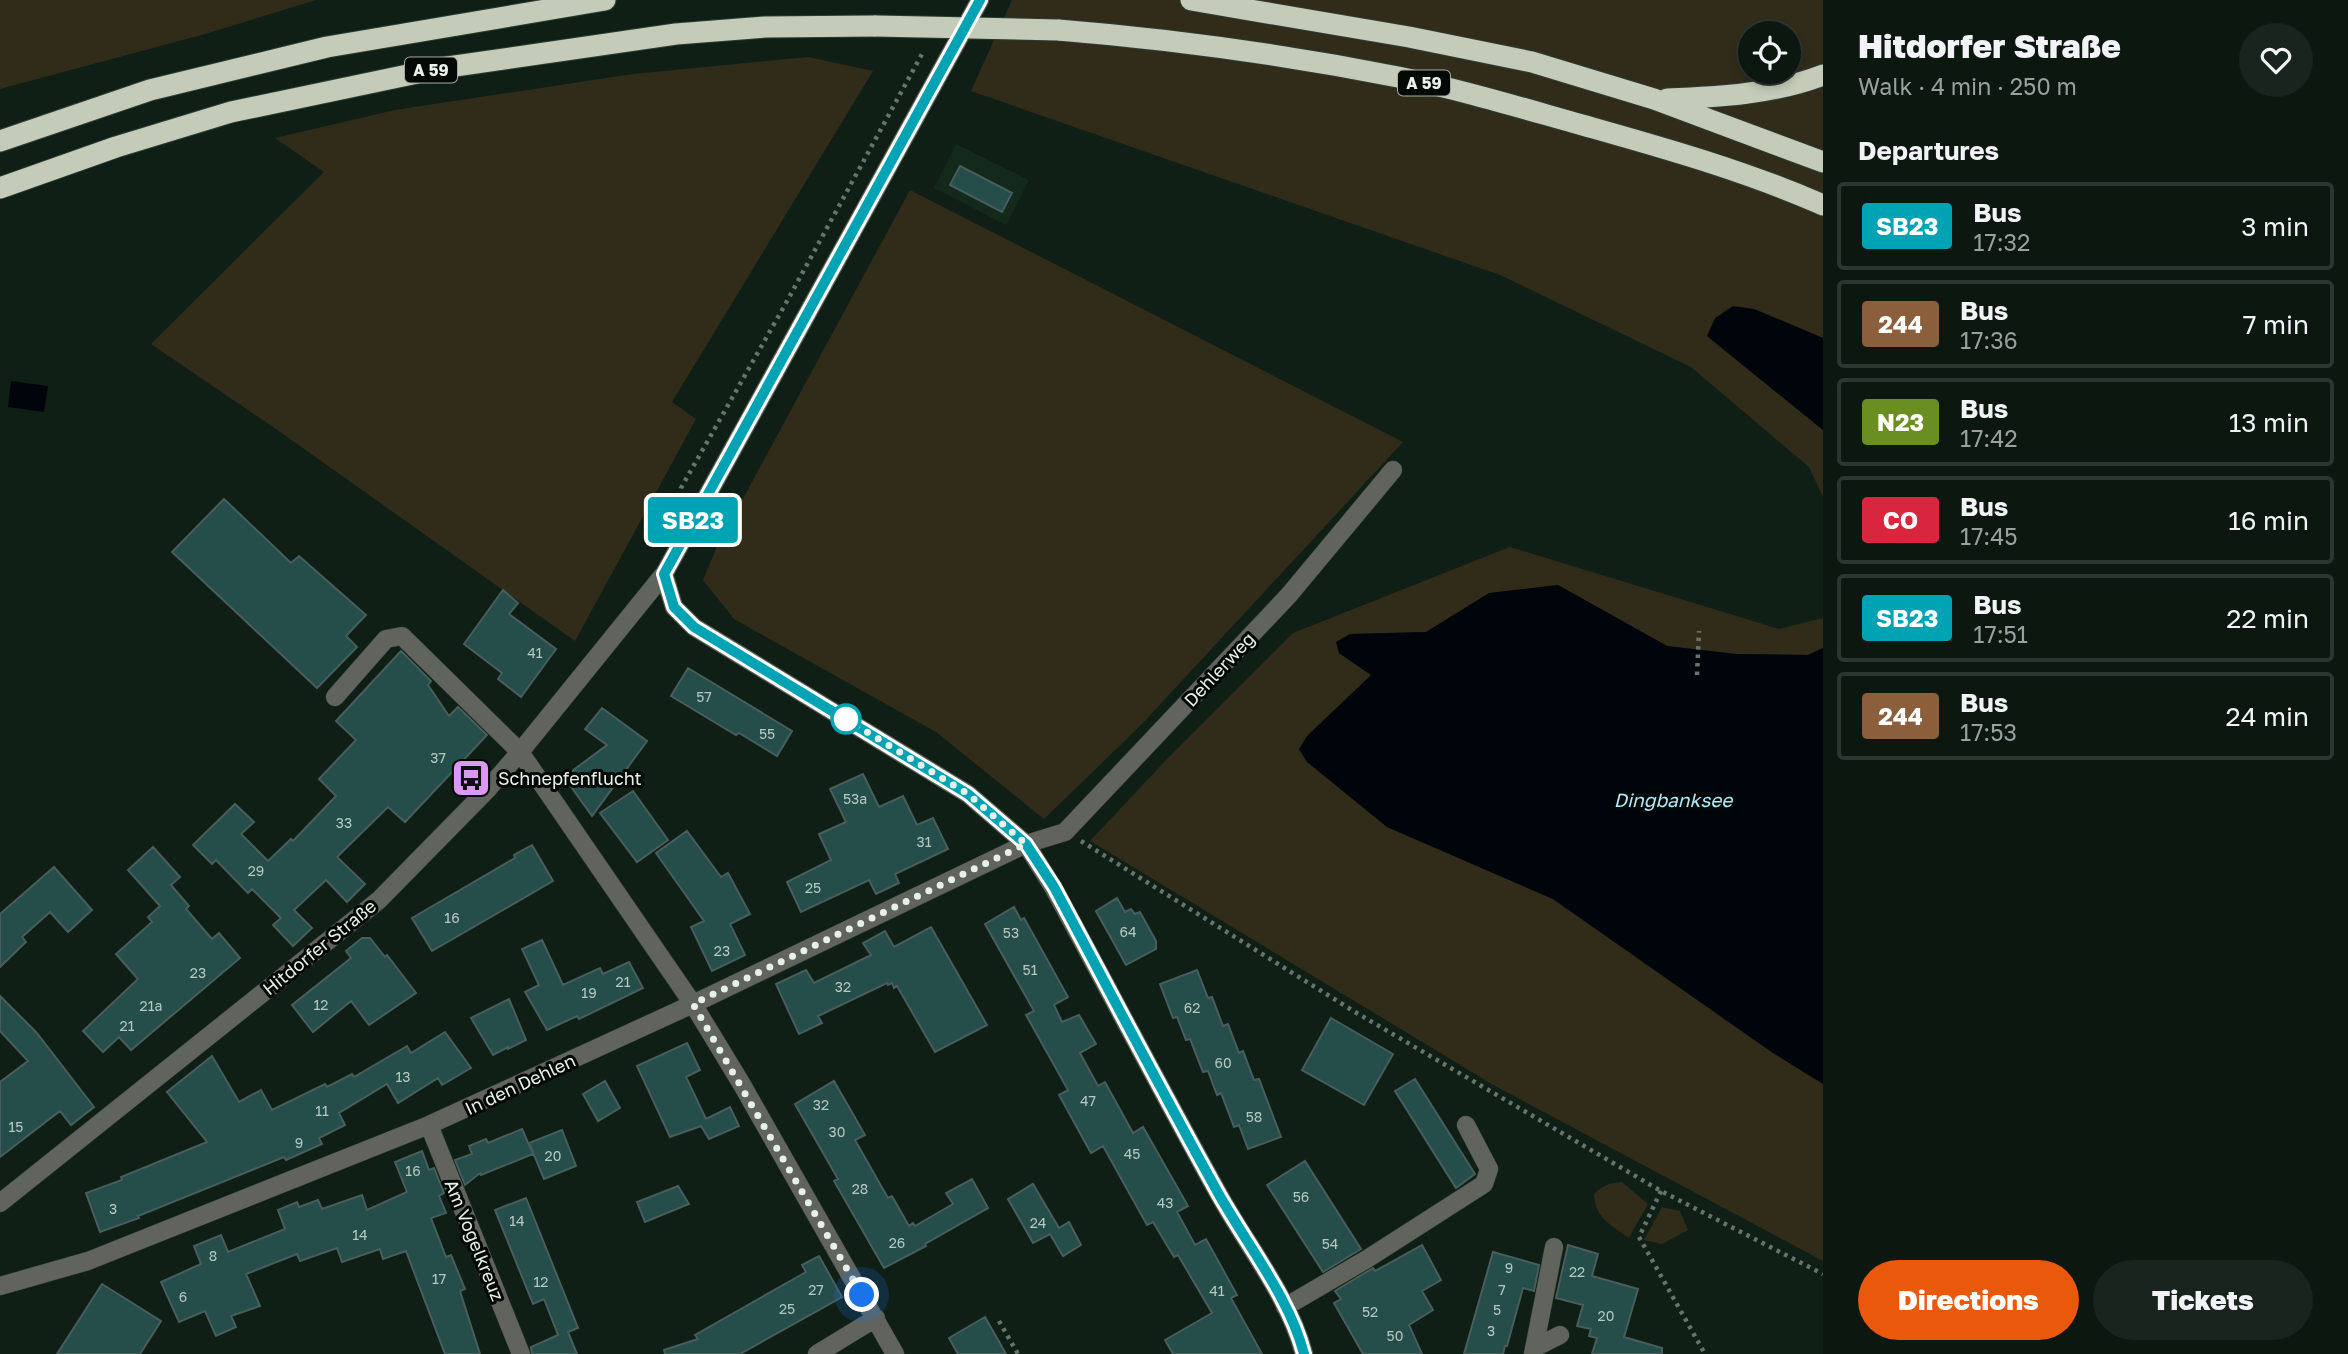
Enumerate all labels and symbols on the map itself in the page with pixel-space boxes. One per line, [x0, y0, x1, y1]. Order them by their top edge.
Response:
road number: A 59 [405, 58, 457, 82]
road number: A 59 [1398, 71, 1450, 96]
line badge: SB23 [644, 497, 742, 543]
street label: Dehlerweg [1179, 627, 1259, 711]
house number: 41 [527, 644, 543, 661]
house number: 57 [696, 688, 712, 705]
unlabelled marker [831, 704, 861, 734]
house number: 55 [759, 725, 775, 742]
house number: 37 [430, 749, 446, 766]
bus stop icon: Schnepfenflucht [450, 757, 492, 799]
place label: Schnepfenflucht [498, 767, 642, 789]
water label: Dingbanksee [1614, 788, 1734, 811]
house number: 53a [843, 790, 867, 807]
house number: 33 [336, 814, 352, 831]
house number: 31 [917, 833, 932, 850]
house number: 29 [248, 862, 264, 879]
house number: 25 [805, 879, 821, 896]
street label: Hitdorfer Straße [258, 895, 380, 999]
house number: 16 [444, 909, 460, 926]
house number: 64 [1119, 923, 1137, 940]
house number: 53 [1003, 924, 1019, 941]
house number: 23 [714, 942, 730, 959]
house number: 51 [1023, 961, 1038, 978]
house number: 23 [190, 964, 206, 981]
house number: 21 [616, 973, 631, 990]
house number: 32 [835, 978, 851, 995]
house number: 19 [581, 984, 597, 1001]
house number: 12 [314, 996, 328, 1013]
house number: 21a [140, 997, 162, 1014]
house number: 62 [1184, 999, 1200, 1016]
house number: 21 [120, 1017, 135, 1034]
street label: In den Dehlen [461, 1049, 579, 1119]
house number: 60 [1214, 1054, 1232, 1071]
house number: 13 [396, 1068, 410, 1085]
house number: 47 [1080, 1092, 1096, 1109]
house number: 32 [813, 1096, 829, 1113]
house number: 11 [315, 1102, 329, 1119]
house number: 58 [1246, 1108, 1262, 1125]
house number: 15 [9, 1118, 23, 1135]
house number: 30 [829, 1123, 845, 1140]
house number: 9 [295, 1134, 303, 1151]
house number: 45 [1124, 1145, 1140, 1162]
house number: 20 [545, 1147, 561, 1164]
house number: 16 [405, 1162, 421, 1179]
street label: Am Vogelkreuz [441, 1176, 509, 1304]
house number: 28 [852, 1180, 868, 1197]
house number: 56 [1293, 1188, 1309, 1205]
house number: 43 [1157, 1194, 1173, 1211]
house number: 3 [109, 1200, 117, 1217]
house number: 14 [509, 1212, 525, 1229]
house number: 24 [1030, 1214, 1046, 1231]
house number: 14 [352, 1226, 368, 1243]
house number: 26 [889, 1234, 905, 1251]
house number: 54 [1322, 1235, 1338, 1252]
house number: 8 [209, 1247, 217, 1264]
house number: 9 [1505, 1259, 1513, 1276]
house number: 22 [1569, 1263, 1585, 1280]
house number: 17 [432, 1270, 446, 1287]
house number: 12 [534, 1273, 548, 1290]
your location [844, 1277, 879, 1312]
house number: 27 [808, 1281, 824, 1298]
house number: 7 [1498, 1281, 1506, 1298]
house number: 41 [1209, 1282, 1225, 1299]
house number: 6 [179, 1288, 187, 1305]
house number: 25 [779, 1300, 795, 1317]
house number: 5 [1493, 1301, 1501, 1318]
house number: 52 [1362, 1303, 1378, 1320]
house number: 20 [1598, 1307, 1614, 1324]
house number: 3 [1487, 1322, 1495, 1339]
house number: 50 [1387, 1327, 1403, 1344]

